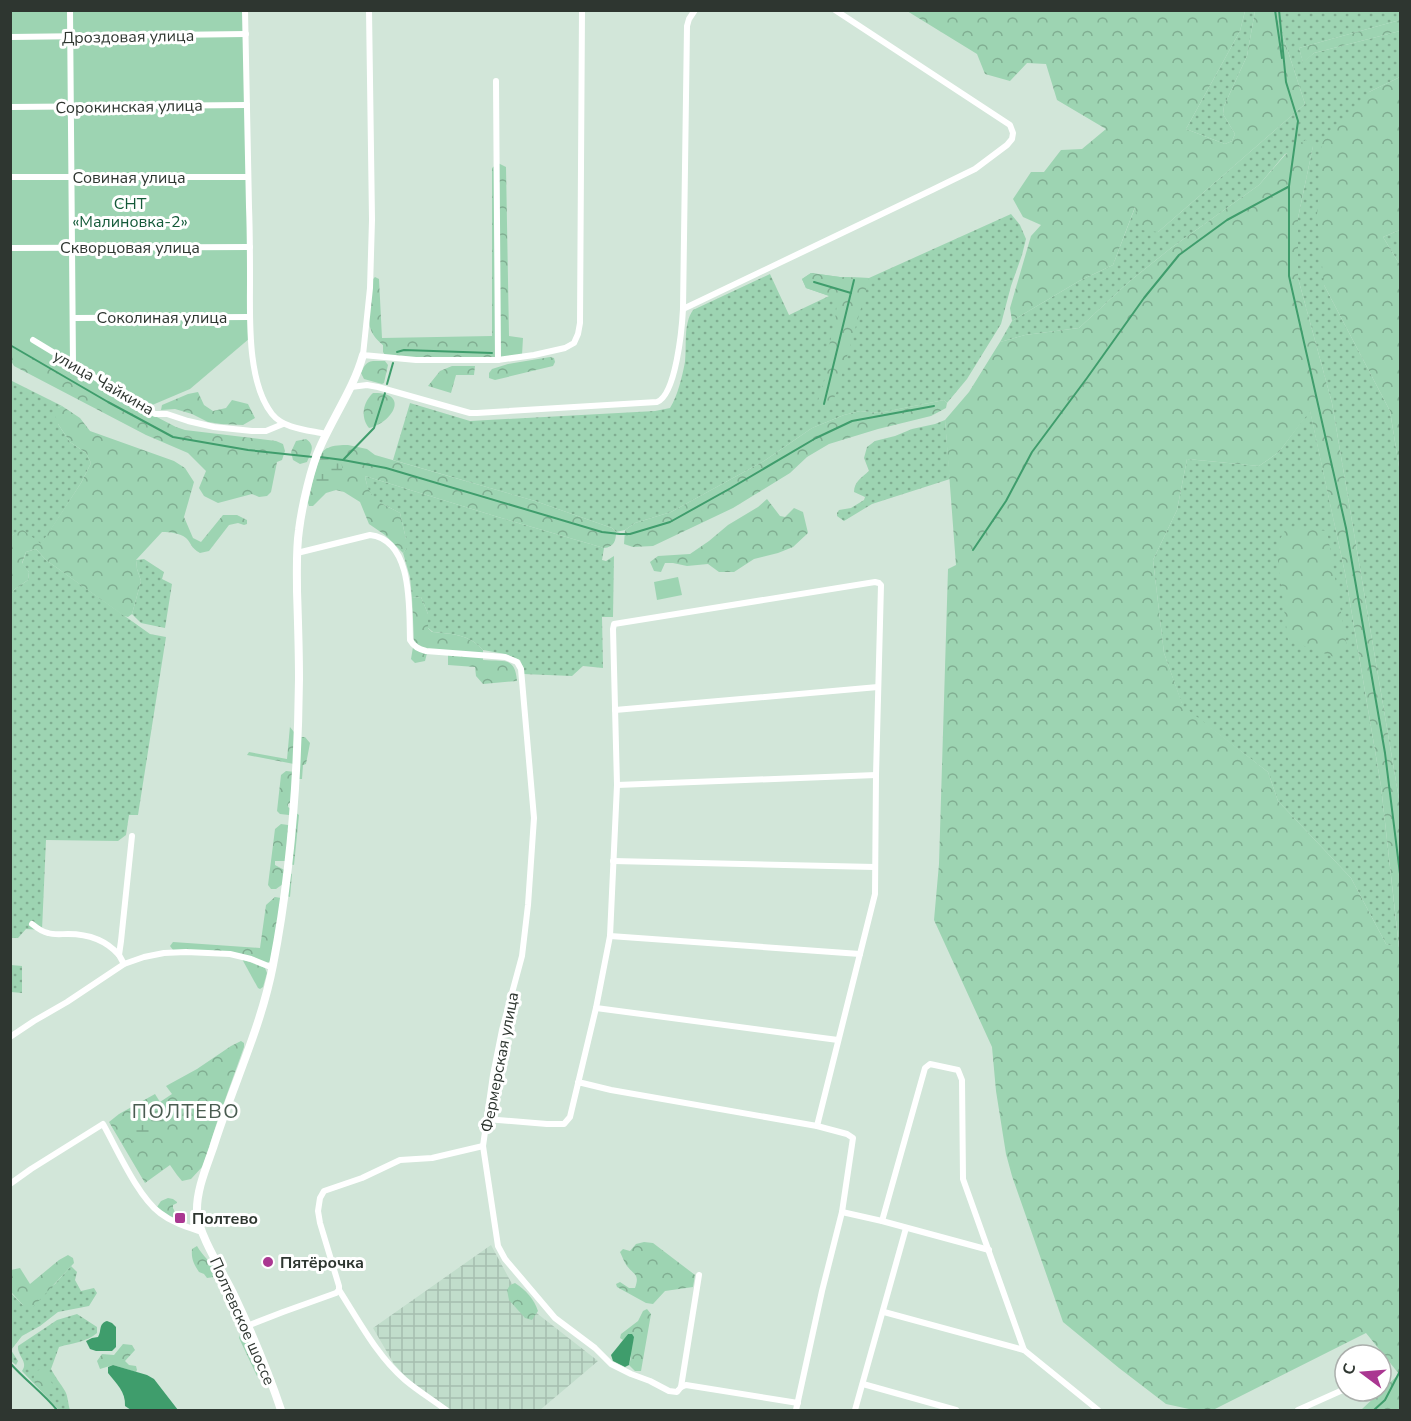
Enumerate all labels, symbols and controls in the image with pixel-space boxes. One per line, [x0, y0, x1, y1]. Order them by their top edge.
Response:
street label: Дроздовая улица [62, 25, 194, 49]
street label: Сорокинская улица [55, 95, 203, 119]
street label: Совиная улица [72, 167, 186, 189]
park label: СНТ «Малиновка-2» [72, 193, 188, 233]
street label: Скворцовая улица [60, 237, 200, 259]
street label: Соколиная улица [97, 307, 227, 329]
street label: улица Чайкина [49, 345, 158, 421]
street label: Фермерская улица [476, 990, 524, 1134]
district label: ПОЛТЕВО [132, 1098, 240, 1125]
place label: Полтево [192, 1208, 258, 1230]
marker: Полтево [173, 1211, 187, 1225]
place label: Пятёрочка [280, 1252, 364, 1274]
street label: Полтевское шоссе [204, 1254, 280, 1389]
marker: Пятёрочка [261, 1255, 275, 1269]
north arrow [1333, 1343, 1393, 1403]
text: С [1337, 1361, 1362, 1377]

